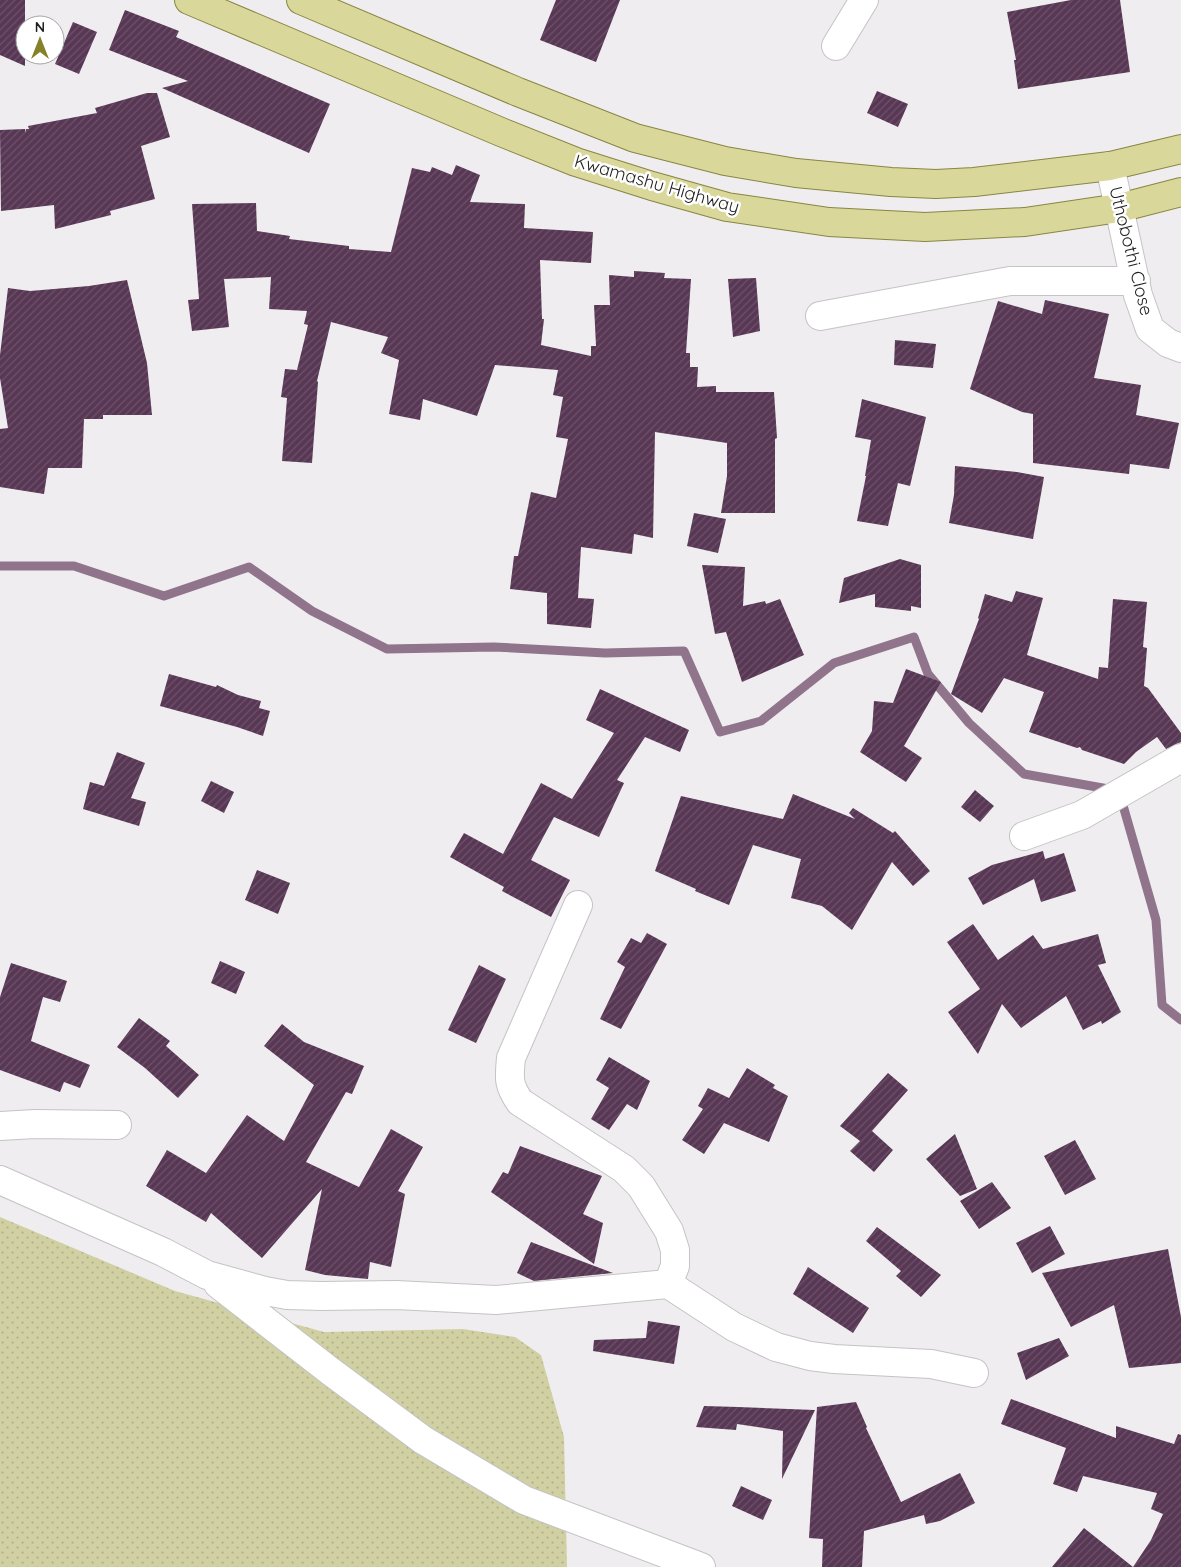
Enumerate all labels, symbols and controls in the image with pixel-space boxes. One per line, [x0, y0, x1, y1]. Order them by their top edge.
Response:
north arrow [15, 15, 65, 65]
text: N [35, 18, 45, 36]
street label: Kwamashu Highway [572, 149, 742, 218]
street label: Uthobothi Close [1104, 184, 1159, 318]

